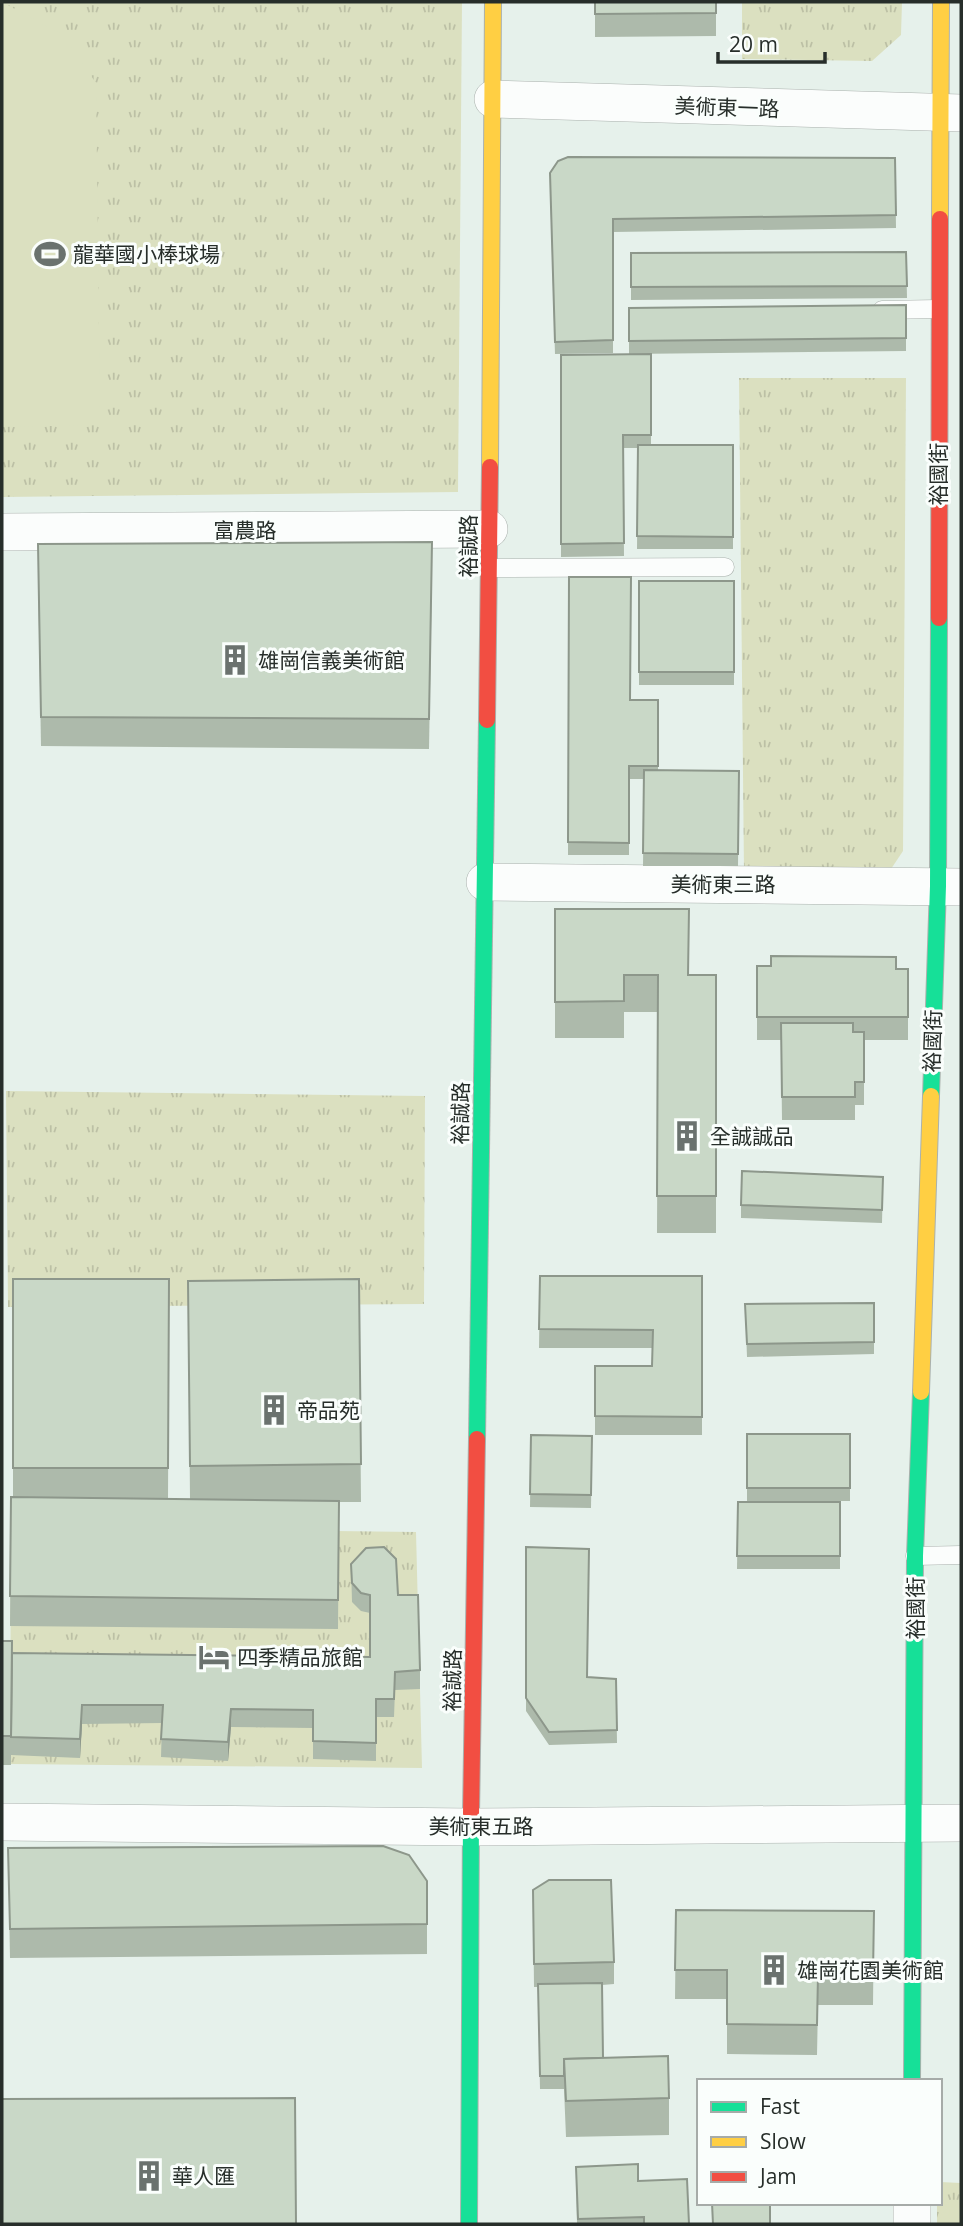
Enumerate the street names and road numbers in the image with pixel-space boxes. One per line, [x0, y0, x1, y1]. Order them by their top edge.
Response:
street label: 美術東一路 [674, 91, 780, 123]
street label: 裕國街 [924, 443, 952, 506]
street label: 裕誠路 [454, 515, 482, 578]
street label: 富農路 [214, 516, 277, 544]
street label: 美術東三路 [671, 870, 776, 898]
street label: 裕國街 [917, 1009, 947, 1073]
street label: 裕誠路 [445, 1081, 475, 1145]
street label: 裕國街 [901, 1577, 929, 1640]
street label: 裕誠路 [437, 1648, 467, 1712]
street label: 美術東五路 [429, 1812, 534, 1840]

